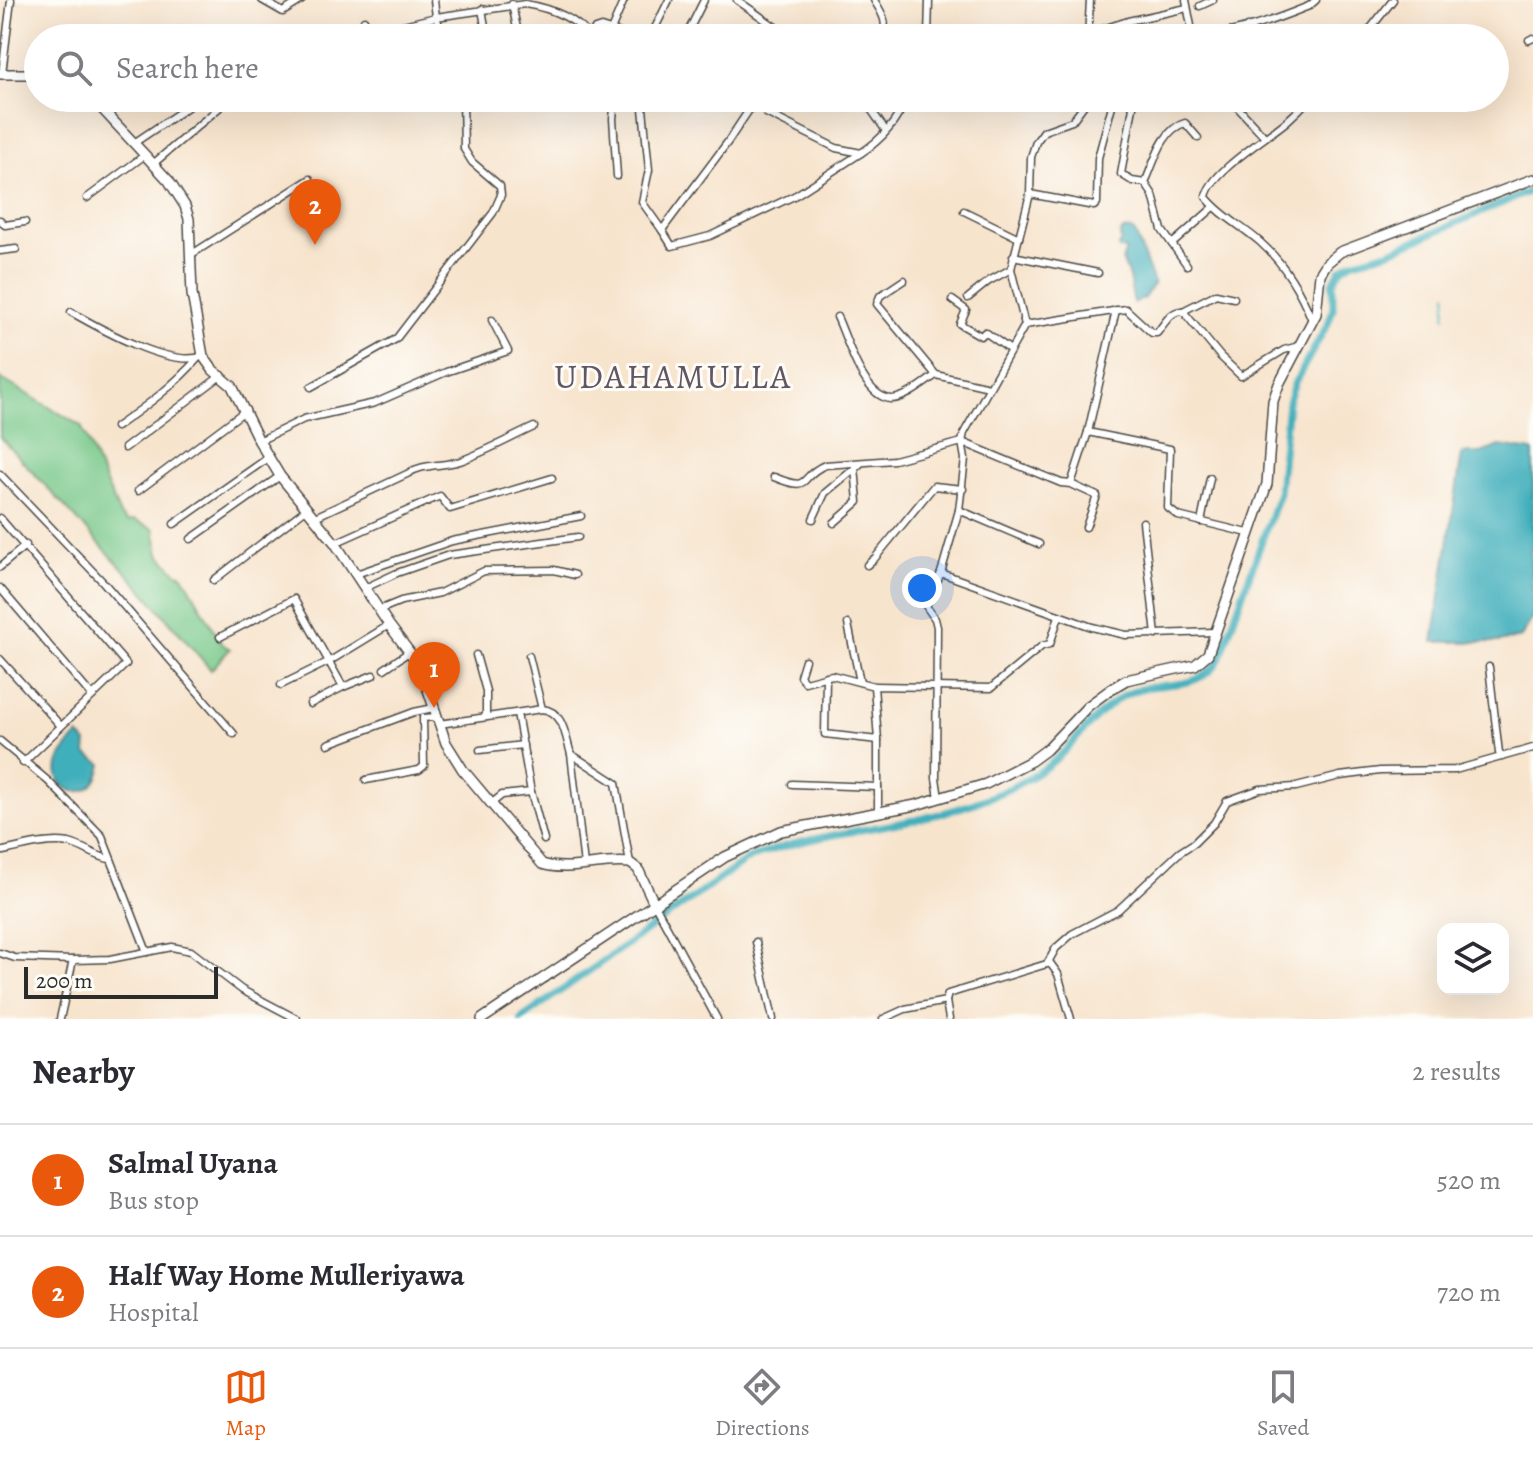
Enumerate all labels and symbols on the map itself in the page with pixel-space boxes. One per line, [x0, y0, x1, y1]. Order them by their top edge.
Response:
pin: 2 [289, 179, 341, 245]
district label: UDAHAMULLA [554, 353, 792, 400]
your location [902, 568, 942, 608]
pin: 1 [408, 642, 460, 708]
scale bar [24, 963, 218, 999]

